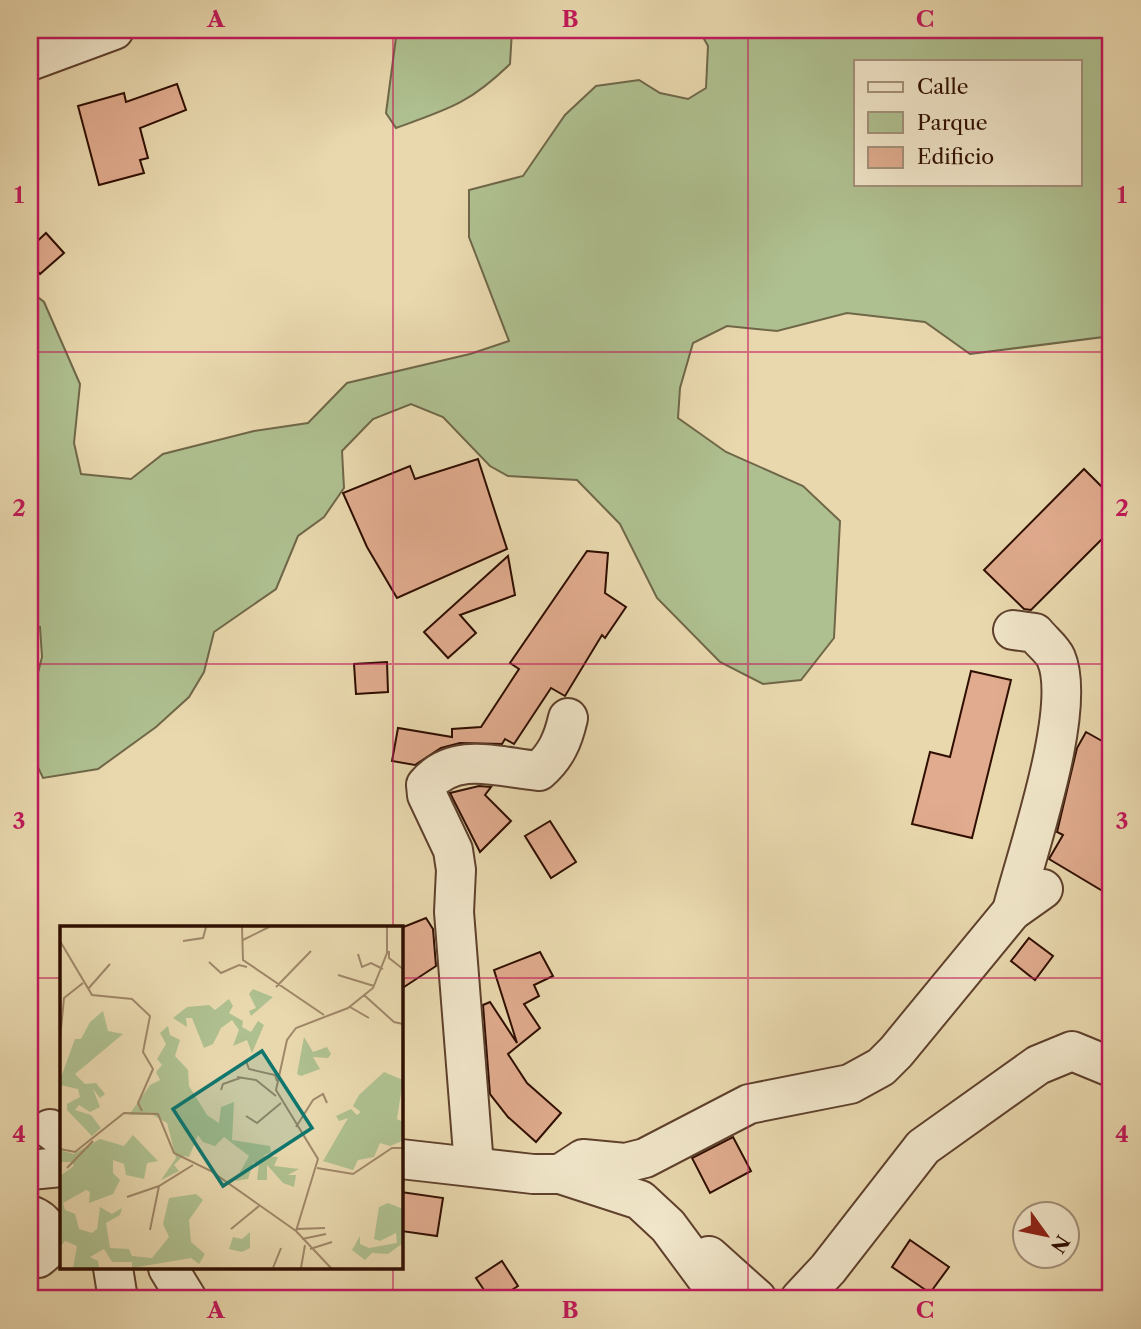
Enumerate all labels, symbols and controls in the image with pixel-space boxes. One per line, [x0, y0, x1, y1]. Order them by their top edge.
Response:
text: A [206, 5, 226, 33]
text: B [561, 5, 579, 33]
text: C [916, 5, 934, 33]
legend [854, 60, 1082, 186]
text: Calle [917, 74, 969, 99]
text: Parque [917, 110, 988, 135]
text: Edificio [917, 144, 994, 169]
text: 1 [14, 181, 25, 209]
text: 1 [1117, 181, 1128, 209]
text: 2 [12, 494, 26, 522]
text: 2 [1115, 494, 1129, 522]
text: 3 [13, 807, 26, 835]
text: 3 [1116, 807, 1129, 835]
inset map [60, 926, 402, 1270]
text: 4 [12, 1120, 26, 1148]
text: 4 [1115, 1120, 1129, 1148]
north arrow [1012, 1200, 1082, 1270]
text: N [1046, 1231, 1074, 1257]
text: A [206, 1296, 226, 1324]
text: B [561, 1296, 579, 1324]
text: C [916, 1296, 934, 1324]

